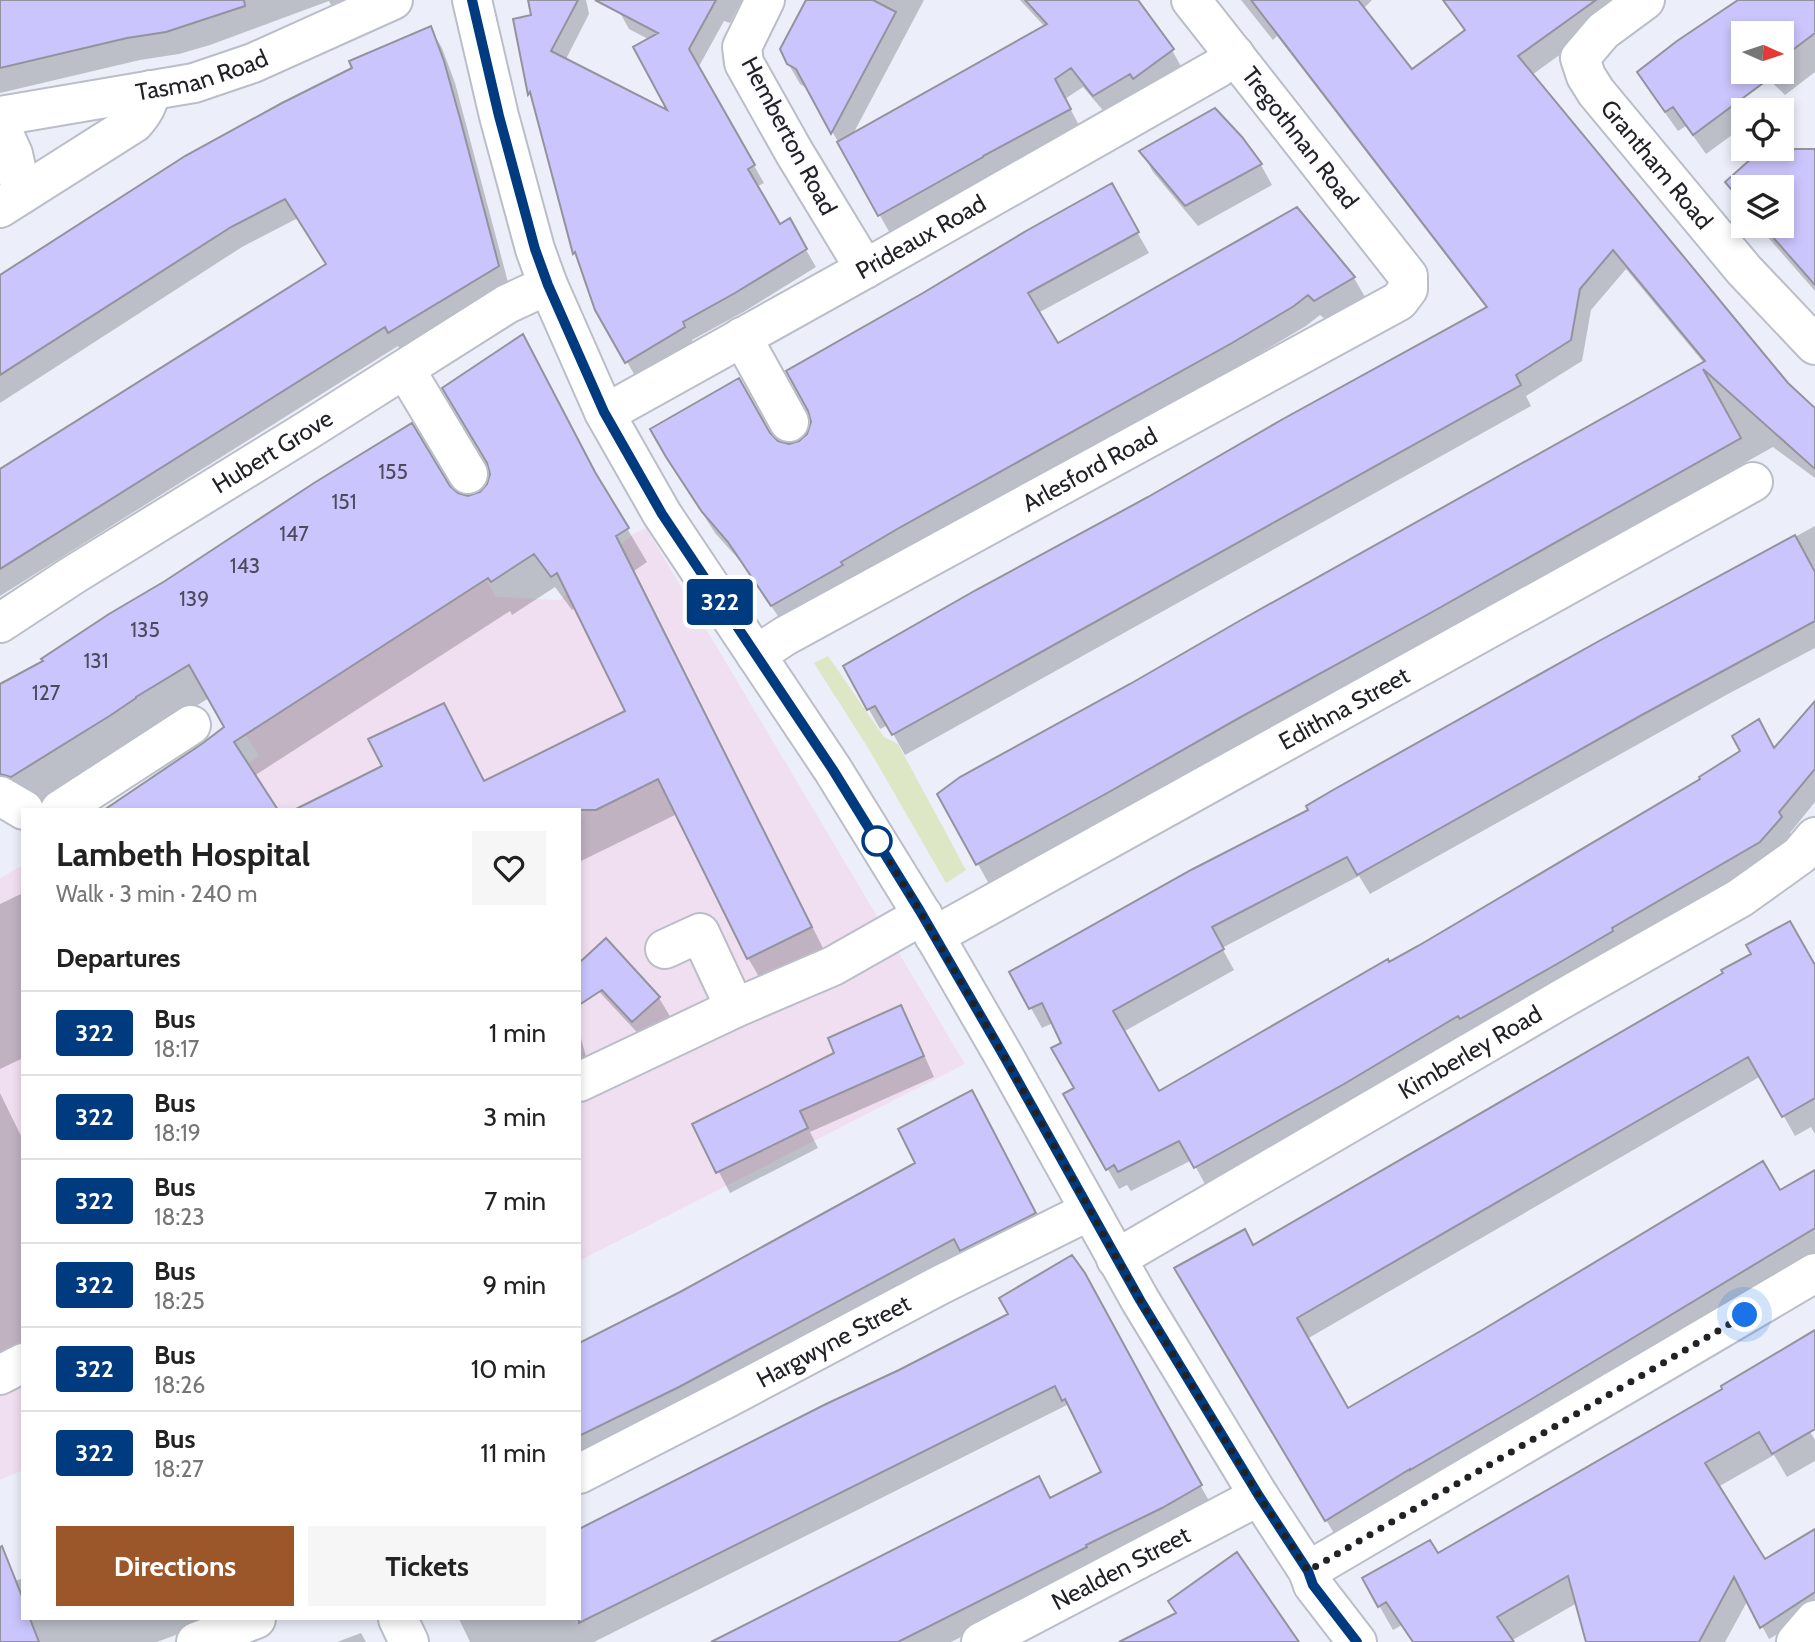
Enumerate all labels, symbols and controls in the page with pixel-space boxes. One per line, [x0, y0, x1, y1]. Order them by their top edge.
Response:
north arrow [1731, 21, 1794, 84]
map controls [1731, 21, 1794, 238]
street label: Tasman Road [133, 43, 272, 107]
street label: Hemberton Road [736, 52, 843, 220]
street label: Tregothnan Road [1236, 61, 1365, 214]
street label: Grantham Road [1595, 94, 1719, 235]
button: locate [1731, 98, 1794, 161]
button: layers [1731, 175, 1794, 238]
street label: Prideaux Road [851, 188, 991, 285]
street label: Hubert Grove [207, 403, 338, 499]
street label: Arlesford Road [1017, 421, 1162, 518]
house number: 155 [378, 459, 408, 484]
house number: 151 [331, 489, 357, 514]
house number: 147 [279, 521, 309, 546]
house number: 143 [230, 553, 260, 578]
line badge: 322 [680, 579, 760, 625]
house number: 139 [179, 586, 209, 611]
text: 322 [701, 587, 739, 616]
house number: 135 [130, 617, 160, 642]
house number: 131 [83, 648, 109, 673]
street label: Edithna Street [1274, 660, 1414, 756]
house number: 127 [32, 680, 61, 705]
unlabelled marker [862, 826, 892, 856]
button: heart [472, 831, 546, 905]
text: Lambeth Hospital [56, 834, 310, 874]
text: Walk · 3 min · 240 m [56, 880, 258, 908]
text: Departures [56, 942, 180, 974]
street label: Kimberley Road [1393, 999, 1547, 1105]
text: Bus [154, 1003, 195, 1035]
text: 1 min [489, 1017, 546, 1049]
text: 322 [75, 1018, 114, 1047]
text: 18:17 [154, 1035, 199, 1063]
text: Bus [154, 1087, 195, 1119]
text: 3 min [483, 1101, 546, 1133]
text: 322 [75, 1102, 114, 1131]
text: 18:19 [154, 1119, 201, 1147]
text: Bus [154, 1171, 195, 1203]
text: 7 min [484, 1185, 546, 1217]
text: 322 [75, 1186, 114, 1215]
text: 18:23 [154, 1203, 205, 1231]
text: Bus [154, 1255, 195, 1287]
text: 9 min [483, 1269, 546, 1301]
text: 322 [75, 1270, 114, 1299]
text: 18:25 [154, 1287, 205, 1315]
street label: Hargwyne Street [751, 1288, 915, 1394]
your location [1727, 1297, 1762, 1332]
text: Bus [154, 1339, 195, 1371]
text: 10 min [471, 1353, 546, 1385]
text: 322 [75, 1354, 114, 1383]
text: 18:26 [154, 1371, 205, 1399]
text: Bus [154, 1423, 195, 1455]
text: 11 min [480, 1437, 546, 1469]
text: 322 [75, 1438, 114, 1467]
text: 18:27 [154, 1455, 204, 1483]
street label: Nealden Street [1047, 1520, 1195, 1616]
button: Directions [56, 1526, 294, 1606]
button: Tickets [308, 1526, 546, 1606]

